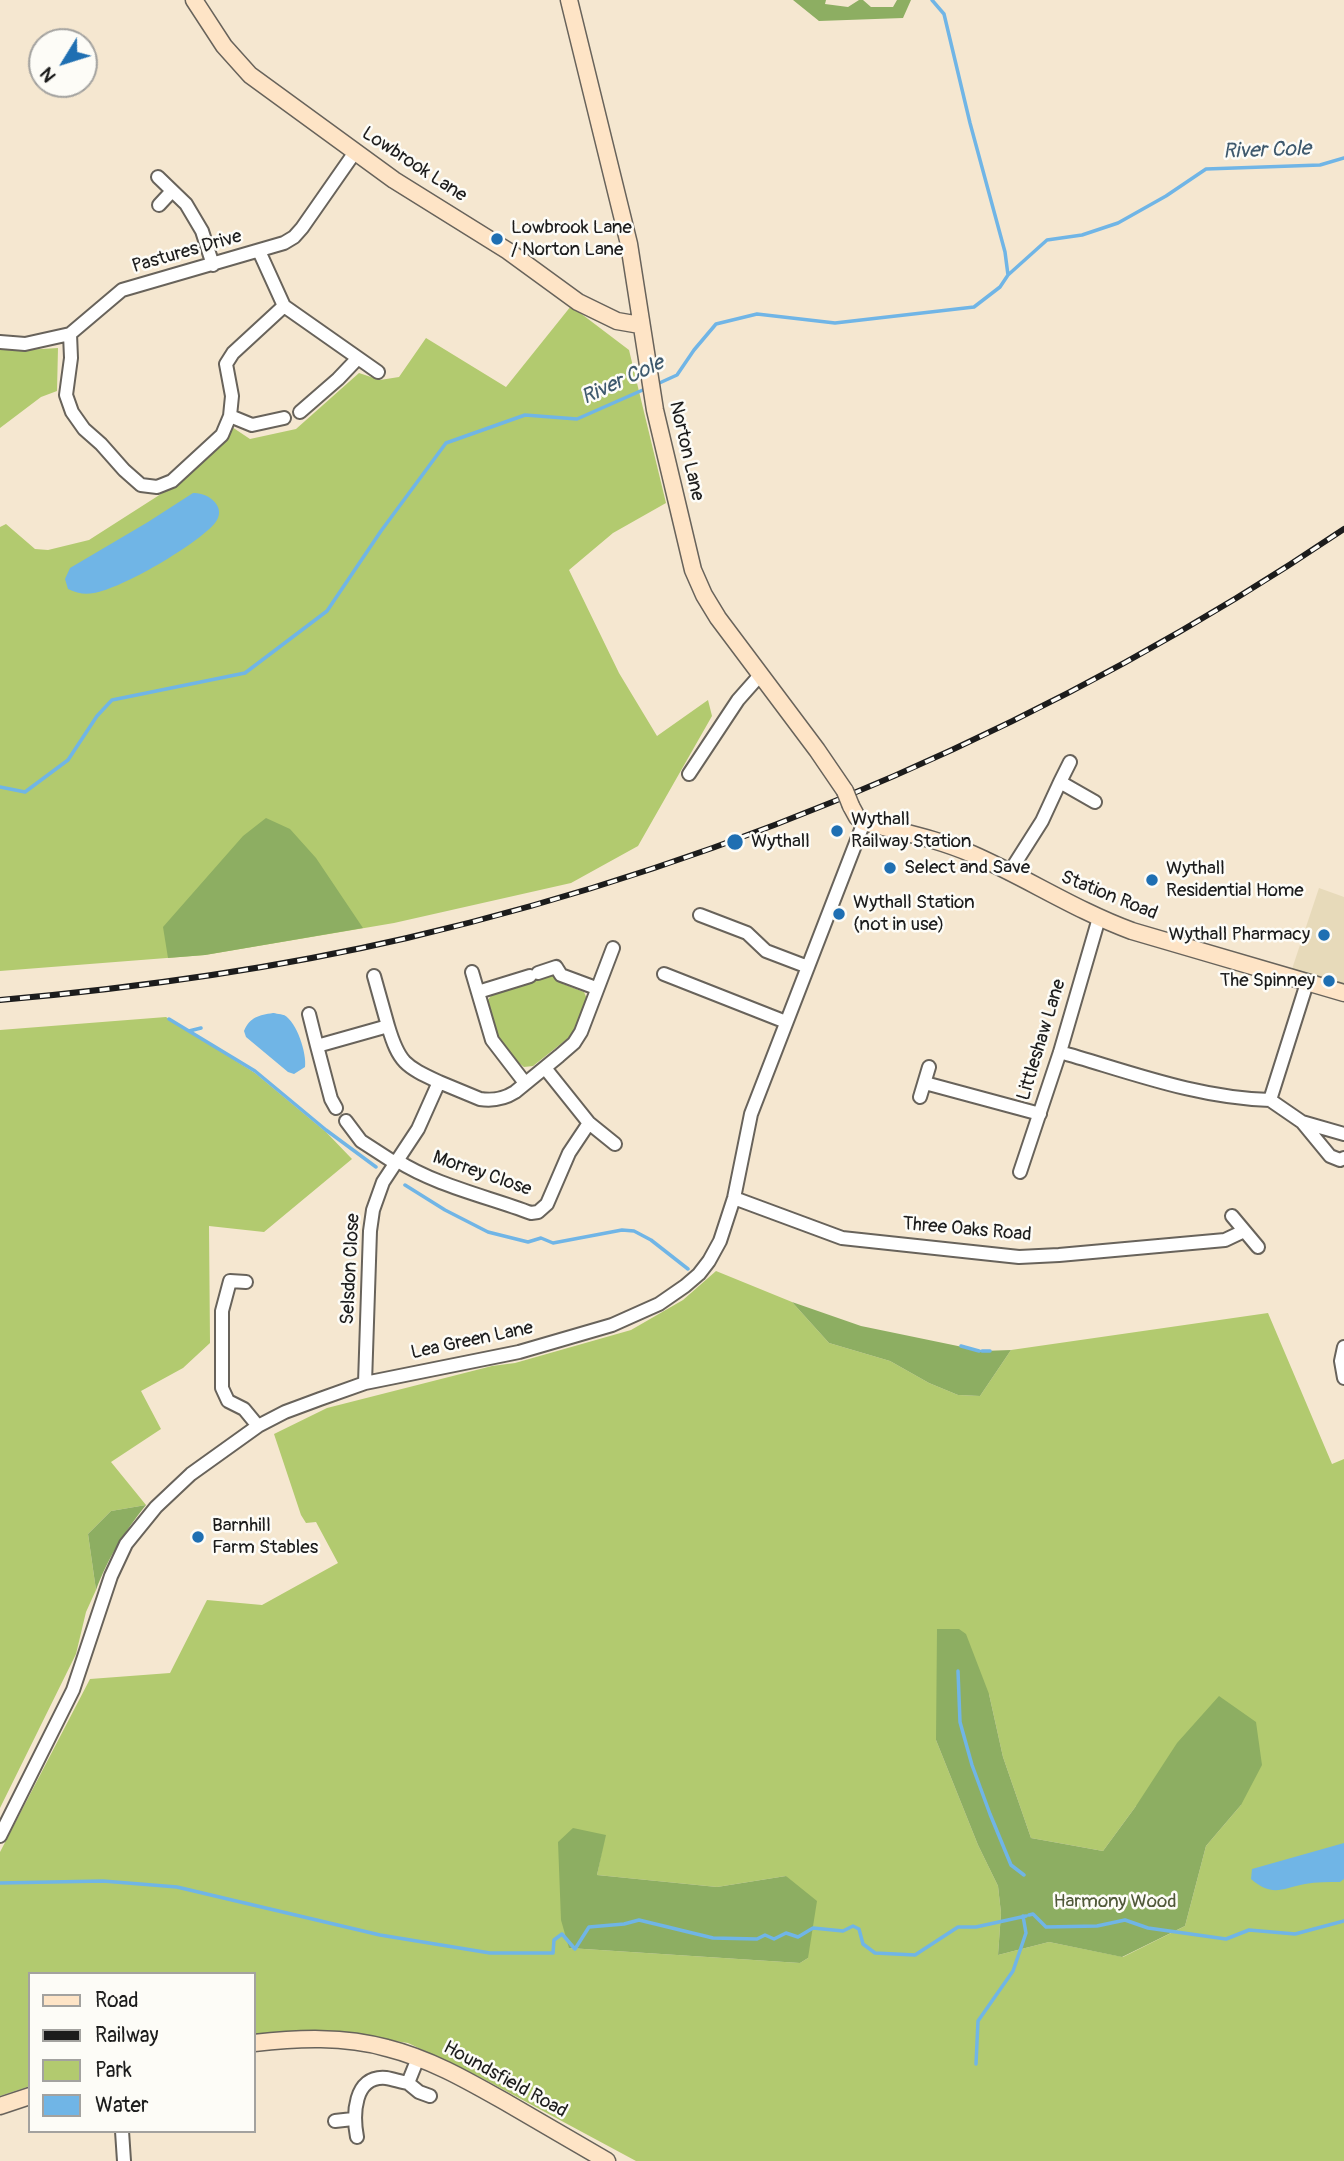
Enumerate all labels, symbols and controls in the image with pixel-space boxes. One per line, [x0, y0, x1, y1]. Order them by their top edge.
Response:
north arrow [28, 28, 98, 98]
text: N [35, 62, 61, 87]
street label: Lowbrook Lane [357, 123, 471, 207]
water label: River Cole [1223, 137, 1311, 165]
place label: Lowbrook Lane / Norton Lane [511, 217, 632, 261]
street label: Pastures Drive [129, 225, 245, 279]
marker: Lowbrook Lane / Norton Lane [489, 231, 505, 247]
water label: River Cole [578, 351, 668, 411]
street label: Norton Lane [663, 399, 709, 503]
place label: Wythall Railway Station [851, 809, 971, 853]
marker: Wythall Railway Station [829, 823, 845, 839]
place label: Wythall [751, 831, 810, 853]
marker: Wythall [725, 832, 745, 852]
place label: Select and Save [904, 857, 1030, 879]
place label: Wythall Residential Home [1166, 858, 1304, 902]
marker: Select and Save [882, 860, 898, 876]
street label: Station Road [1057, 866, 1161, 926]
marker: Wythall Residential Home [1144, 872, 1160, 888]
place label: Wythall Station (not in use) [853, 892, 975, 936]
marker: Wythall Station (not in use) [831, 906, 847, 922]
place label: Wythall Pharmacy [1169, 924, 1310, 946]
marker: Wythall Pharmacy [1316, 927, 1332, 943]
place label: The Spinney [1220, 970, 1315, 992]
marker: The Spinney [1321, 973, 1337, 989]
street label: Littleshaw Lane [1013, 977, 1071, 1103]
street label: Morrey Close [430, 1146, 534, 1202]
street label: Selsdon Close [337, 1213, 365, 1325]
street label: Three Oaks Road [902, 1213, 1032, 1247]
street label: Lea Green Lane [409, 1317, 535, 1365]
place label: Barnhill Farm Stables [212, 1515, 318, 1559]
marker: Barnhill Farm Stables [190, 1529, 206, 1545]
park label: Harmony Wood [1053, 1891, 1177, 1913]
legend [28, 1972, 256, 2133]
text: Road [95, 1987, 139, 2014]
text: Railway [95, 2022, 159, 2049]
street label: Houndsfield Road [439, 2037, 571, 2123]
text: Park [95, 2057, 132, 2084]
text: Water [95, 2092, 148, 2119]

